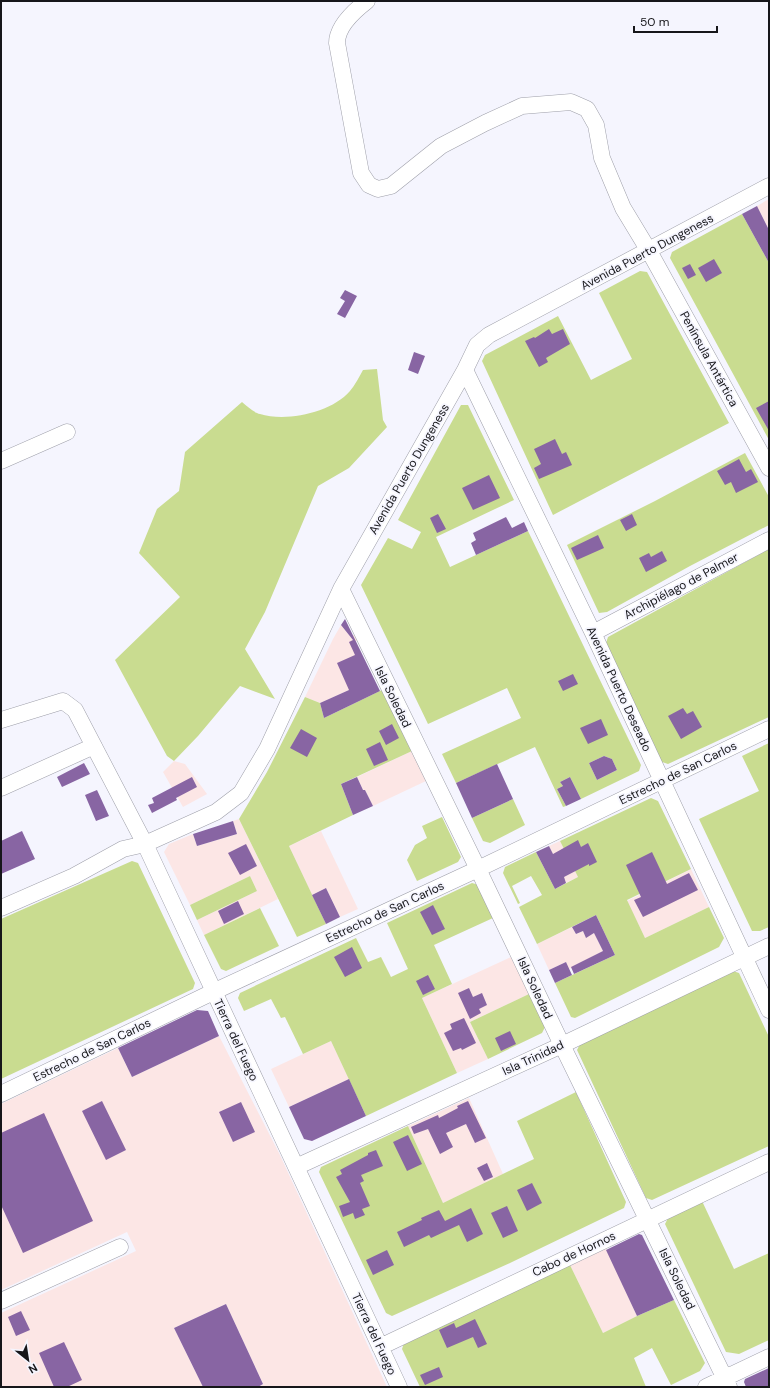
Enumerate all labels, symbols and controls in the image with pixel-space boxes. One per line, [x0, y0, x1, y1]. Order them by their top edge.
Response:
scale bar [634, 8, 717, 34]
text: 50 m [640, 14, 669, 30]
street label: Avenida Puerto Dungeness [578, 210, 716, 294]
street label: Península Antártica [676, 308, 742, 410]
street label: Avenida Puerto Dungeness [365, 401, 453, 537]
street label: Archipiélago de Palmer [621, 549, 741, 623]
street label: Avenida Puerto Deseado [583, 624, 655, 754]
street label: Isla Soledad [371, 664, 415, 730]
street label: Estrecho de San Carlos [617, 738, 739, 808]
street label: Estrecho de San Carlos [323, 878, 447, 946]
street label: Isla Soledad [514, 955, 556, 1021]
street label: Tierra del Fuego [210, 996, 262, 1084]
street label: Estrecho de San Carlos [31, 1015, 153, 1085]
street label: Isla Trinidad [500, 1037, 566, 1079]
street label: Cabo de Hornos [530, 1228, 618, 1280]
street label: Isla Soledad [655, 1246, 699, 1312]
street label: Tierra del Fuego [348, 1290, 400, 1378]
north arrow [8, 1340, 48, 1380]
text: N [26, 1361, 40, 1377]

